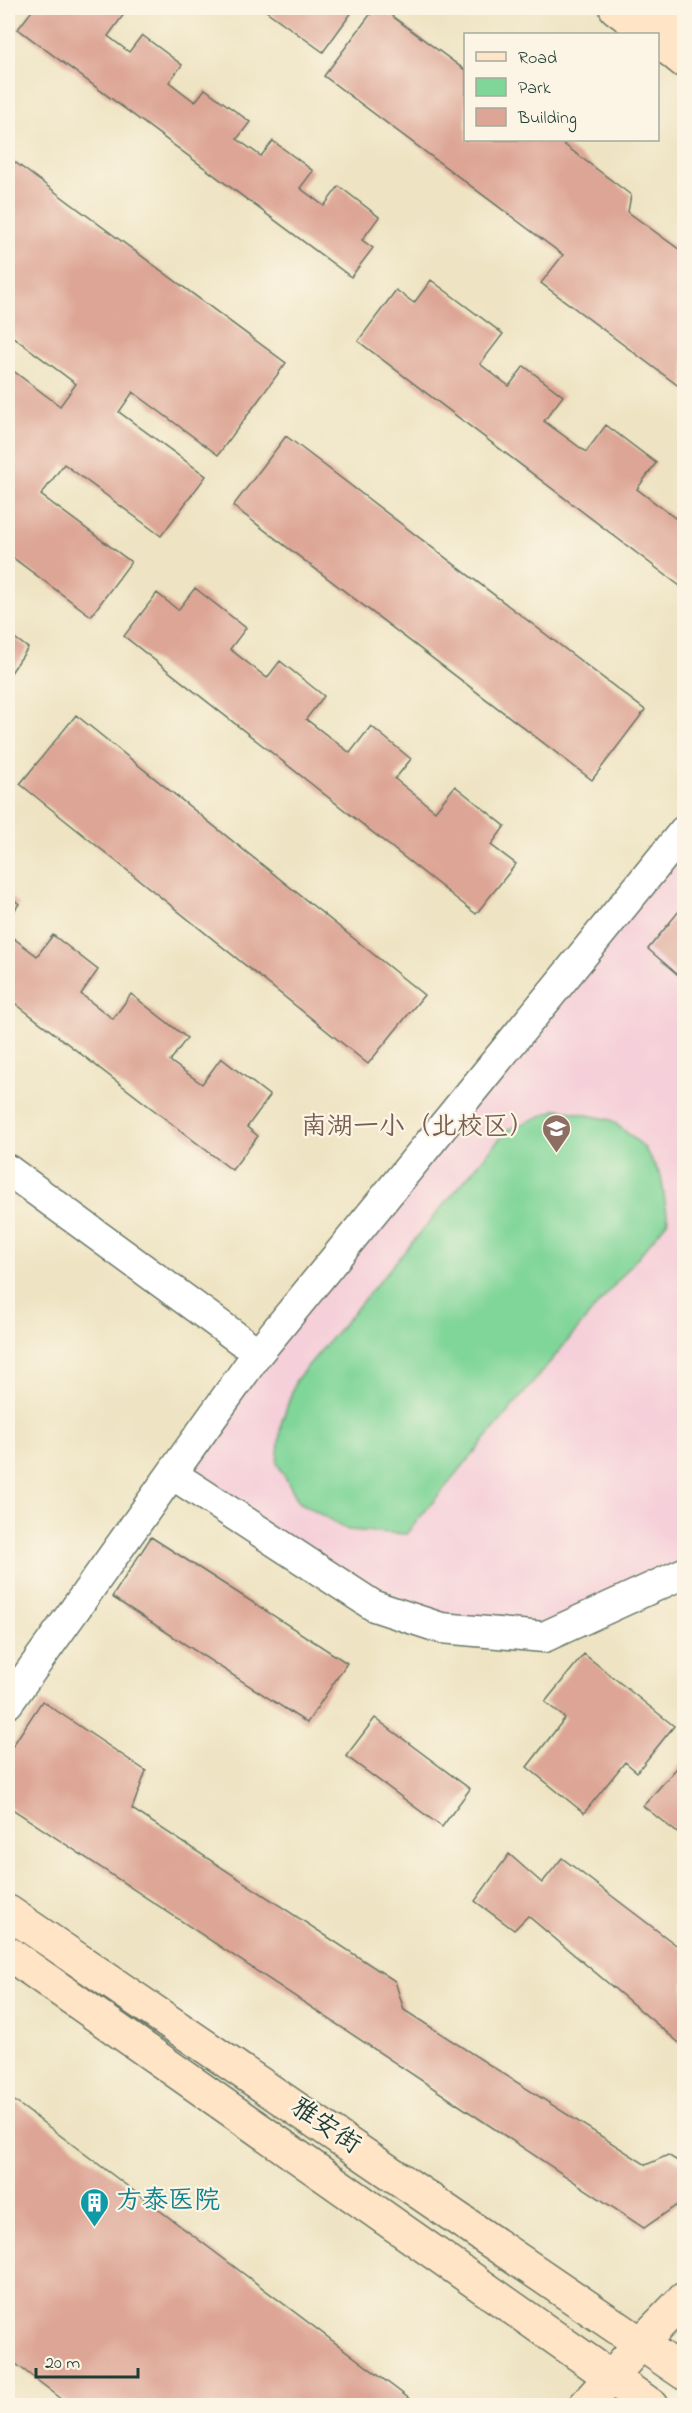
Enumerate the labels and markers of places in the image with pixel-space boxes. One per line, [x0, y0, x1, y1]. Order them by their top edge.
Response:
place label: 南湖一小（北校区） [301, 1109, 535, 1147]
school or university icon: 南湖一小（北校区） [540, 1112, 572, 1154]
place label: 方泰医院 [116, 2183, 220, 2221]
building icon: 方泰医院 [79, 2186, 111, 2228]

